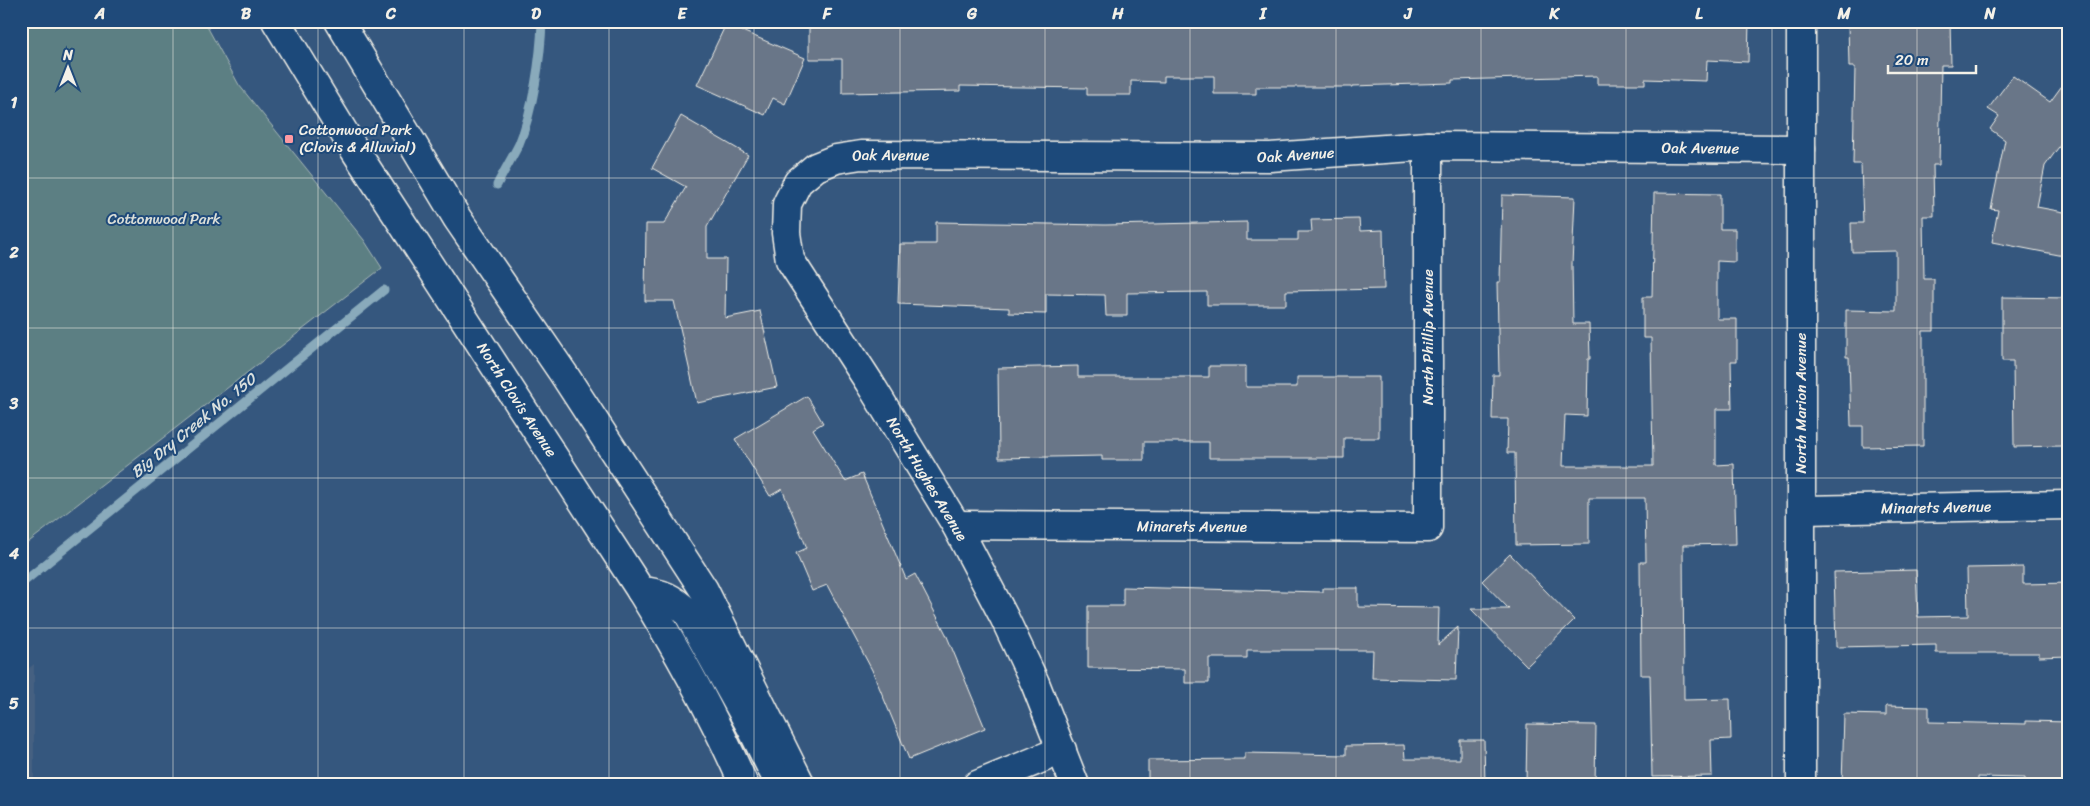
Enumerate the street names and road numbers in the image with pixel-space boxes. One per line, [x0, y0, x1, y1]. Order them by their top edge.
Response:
street label: Oak Avenue [1662, 135, 1740, 162]
street label: Oak Avenue [1257, 140, 1336, 170]
street label: Oak Avenue [850, 142, 930, 169]
street label: North Phillip Avenue [1415, 269, 1441, 405]
street label: North Marion Avenue [1788, 332, 1814, 474]
street label: North Clovis Avenue [470, 337, 564, 463]
street label: North Hughes Avenue [879, 412, 975, 546]
street label: Minarets Avenue [1881, 493, 1991, 522]
street label: Minarets Avenue [1137, 513, 1247, 540]

